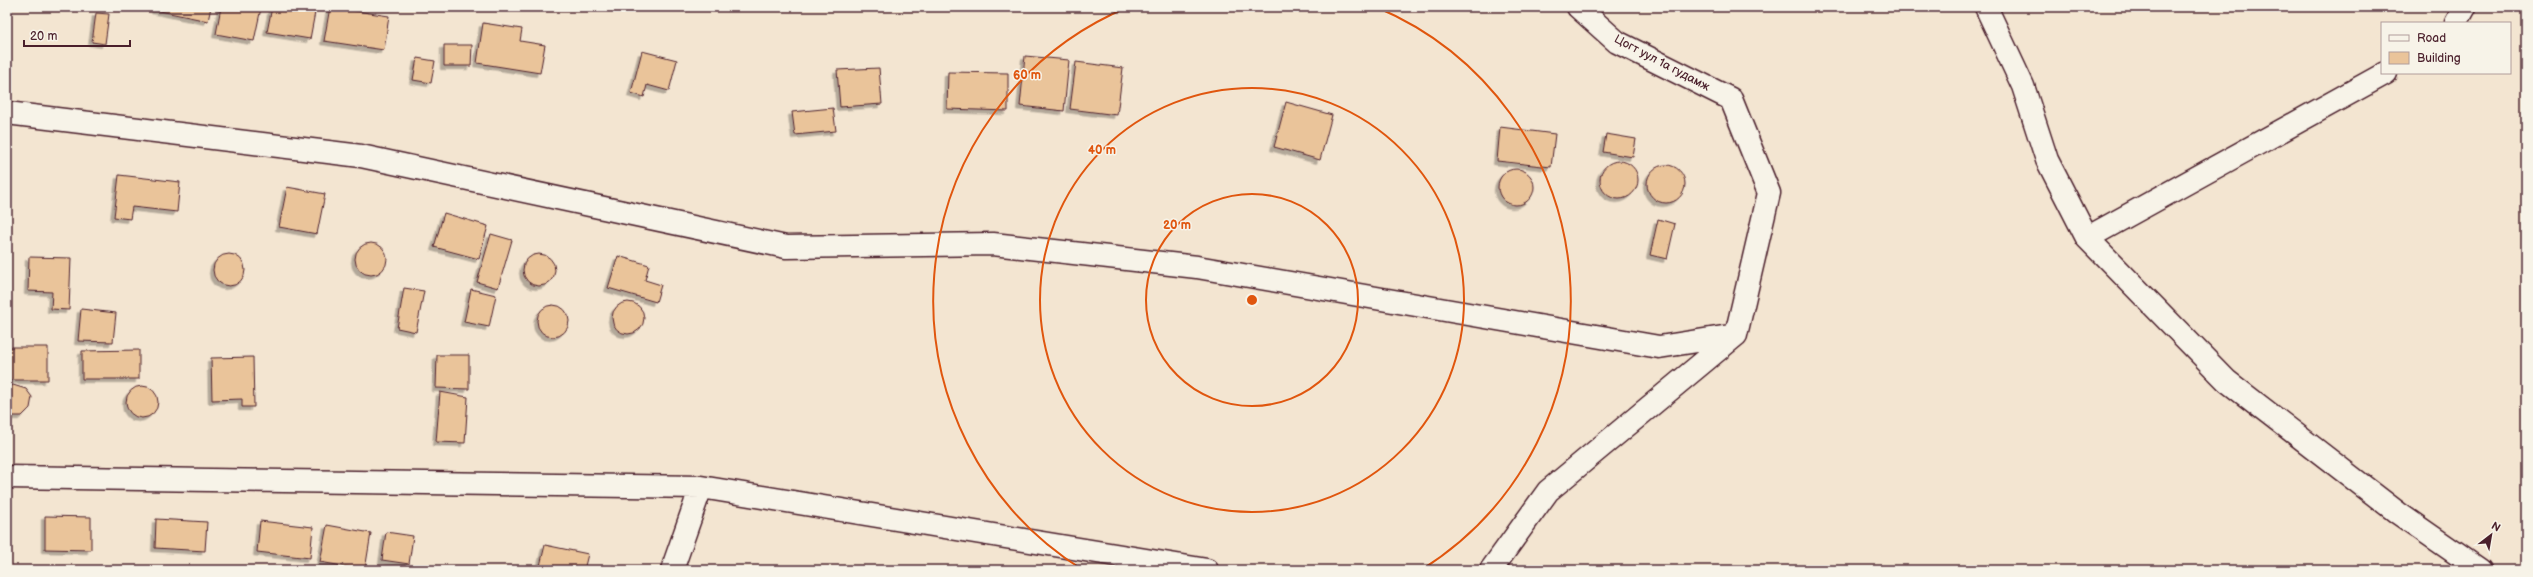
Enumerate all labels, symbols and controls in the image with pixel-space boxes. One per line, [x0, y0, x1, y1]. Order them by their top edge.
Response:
scale bar [24, 22, 130, 48]
legend [2381, 22, 2511, 74]
text: 20 m [30, 29, 57, 44]
text: Road [2417, 31, 2446, 46]
street label: Цогт уул 1а гудамж [1612, 32, 1713, 95]
text: Building [2417, 51, 2461, 66]
text: 60 m [1013, 68, 1041, 83]
text: 40 m [1088, 143, 1116, 158]
text: 20 m [1163, 218, 1191, 233]
centre of rings [1245, 293, 1259, 307]
north arrow [2471, 515, 2511, 555]
text: N [2489, 519, 2503, 535]

